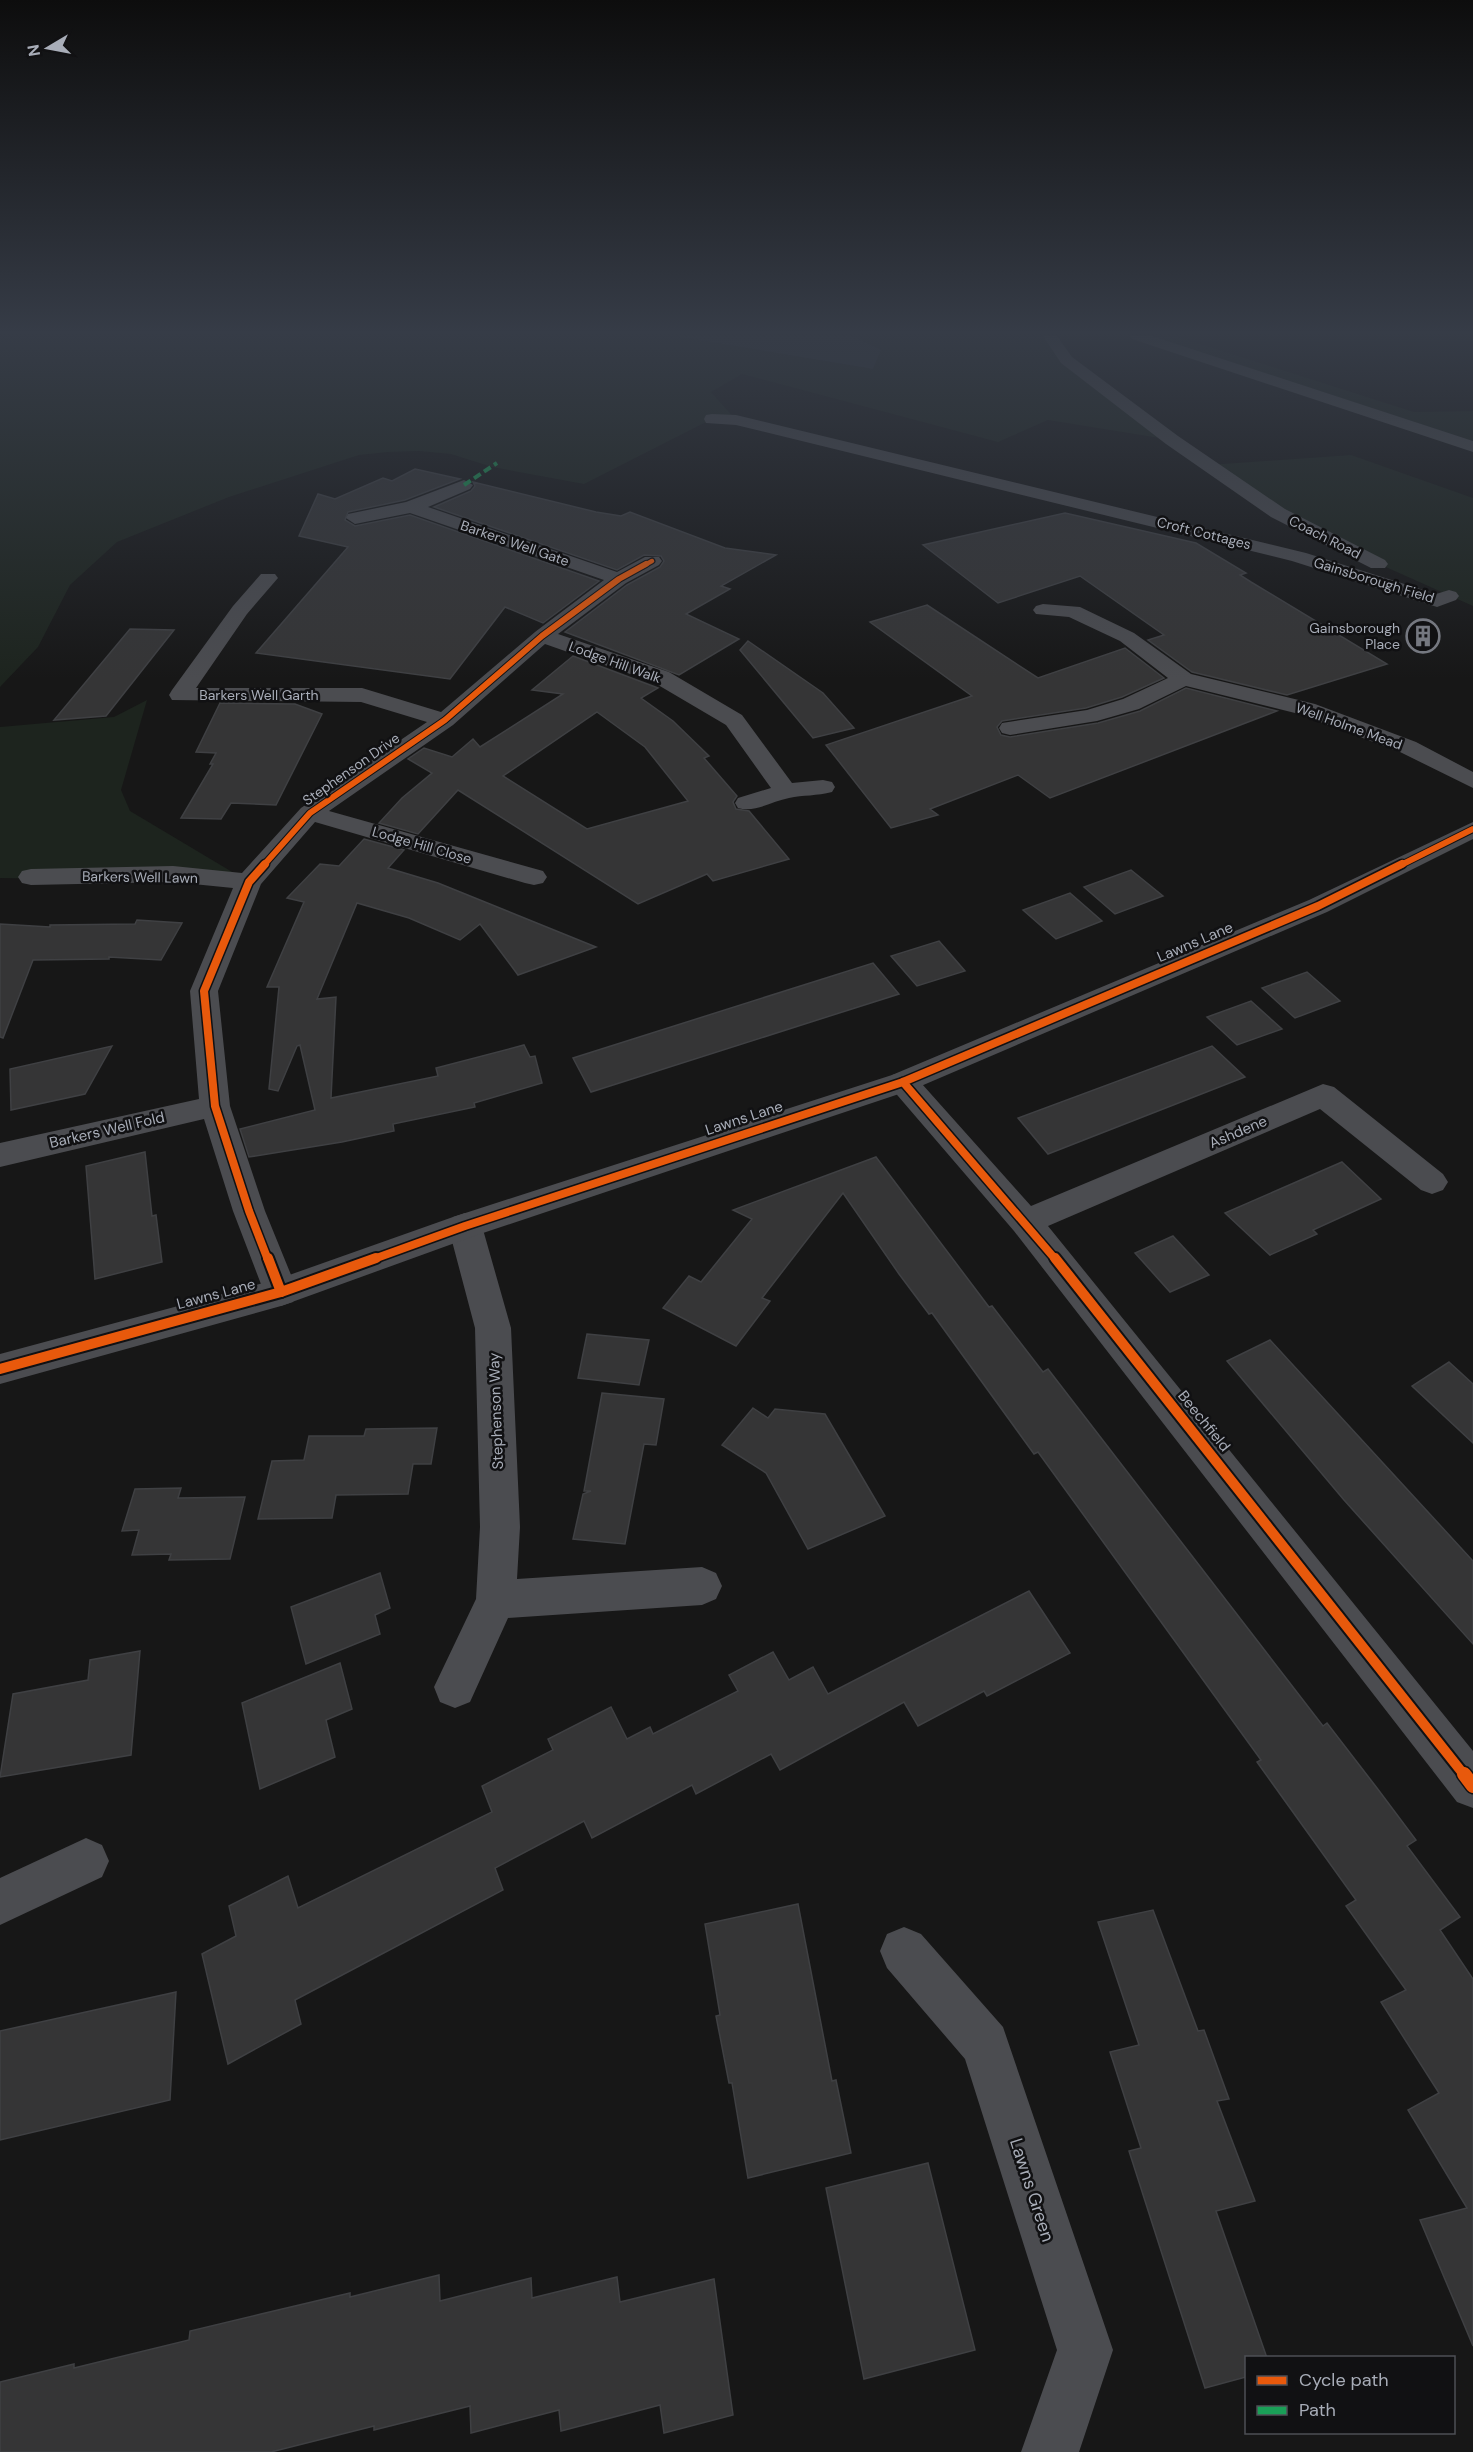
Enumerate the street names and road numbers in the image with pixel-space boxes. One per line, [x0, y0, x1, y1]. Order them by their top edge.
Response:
street label: Coach Road [1286, 511, 1364, 563]
street label: Croft Cottages [1155, 513, 1253, 553]
street label: Barkers Well Gate [458, 516, 572, 570]
street label: Gainsborough Field [1311, 553, 1437, 607]
street label: Lodge Hill Walk [566, 637, 664, 687]
street label: Barkers Well Garth [199, 686, 319, 704]
street label: Well Holme Mead [1293, 698, 1405, 754]
street label: Stephenson Drive [299, 729, 403, 809]
street label: Lodge Hill Close [370, 822, 474, 868]
street label: Barkers Well Lawn [82, 867, 198, 887]
street label: Lawns Lane [1154, 917, 1236, 967]
street label: Lawns Lane [703, 1096, 785, 1140]
street label: Barkers Well Fold [47, 1107, 167, 1153]
street label: Ashdene [1206, 1111, 1270, 1153]
street label: Lawns Lane [174, 1274, 258, 1314]
street label: Stephenson Way [484, 1351, 508, 1470]
street label: Beechfield [1173, 1386, 1235, 1456]
street label: Lawns Green [1004, 2135, 1060, 2245]

